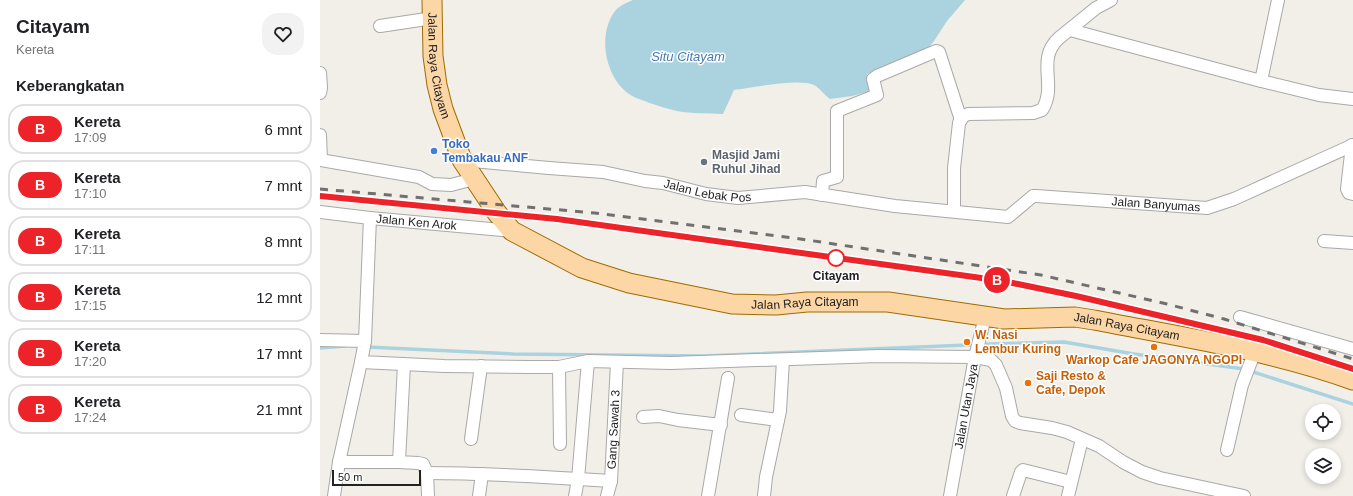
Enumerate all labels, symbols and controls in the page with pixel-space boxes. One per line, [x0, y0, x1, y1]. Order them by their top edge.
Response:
street label: Jalan Raya Citayam [425, 12, 453, 121]
button: heart [262, 13, 304, 55]
text: Citayam [16, 16, 90, 37]
text: Kereta [16, 42, 54, 57]
water label: Situ Citayam [651, 49, 725, 64]
text: Keberangkatan [16, 77, 124, 94]
text: Kereta [74, 113, 121, 130]
text: B [35, 121, 45, 137]
text: 6 mnt [264, 121, 302, 138]
text: 17:09 [74, 130, 107, 145]
place label: Toko Tembakau ANF [442, 137, 528, 165]
marker: Toko Tembakau ANF [429, 146, 439, 156]
place label: Masjid Jami Ruhul Jihad [712, 148, 781, 176]
marker: Masjid Jami Ruhul Jihad [699, 157, 709, 167]
text: Kereta [74, 169, 121, 186]
street label: Jalan Lebak Pos [662, 176, 752, 205]
text: B [35, 177, 45, 193]
text: 7 mnt [264, 177, 302, 194]
text: 17:10 [74, 186, 107, 201]
street label: Jalan Banyumas [1111, 194, 1201, 215]
street label: Jalan Ken Arok [376, 212, 458, 233]
text: Kereta [74, 225, 121, 242]
text: B [35, 233, 45, 249]
text: 8 mnt [264, 233, 302, 250]
text: 17:11 [74, 242, 106, 257]
marker: Citayam [827, 249, 845, 267]
line badge: B [984, 267, 1010, 293]
place label: Citayam [813, 269, 859, 283]
text: B [992, 272, 1002, 288]
text: Kereta [74, 281, 121, 298]
text: B [35, 289, 45, 305]
text: 12 mnt [256, 289, 302, 306]
street label: Jalan Raya Citayam [751, 295, 859, 312]
text: 17:15 [74, 298, 107, 313]
street label: Jalan Raya Citayam [1073, 310, 1181, 343]
place label: W. Nasi Lembur Kuring [975, 328, 1061, 356]
text: Kereta [74, 337, 121, 354]
marker: W. Nasi Lembur Kuring [962, 337, 972, 347]
marker: Warkop Cafe JAGONYA NGOPI [1149, 342, 1159, 352]
text: B [35, 345, 45, 361]
text: 17 mnt [256, 345, 302, 362]
place label: Warkop Cafe JAGONYA NGOPI [1066, 353, 1242, 367]
text: 17:20 [74, 354, 107, 369]
street label: Jalan Utan Jaya [952, 362, 981, 450]
place label: Saji Resto & Cafe, Depok [1036, 369, 1106, 397]
marker: Saji Resto & Cafe, Depok [1023, 378, 1033, 388]
street label: Gang Sawah 3 [605, 389, 623, 470]
text: Kereta [74, 393, 121, 410]
text: B [35, 401, 45, 417]
text: 21 mnt [256, 401, 302, 418]
map controls [1305, 404, 1341, 484]
button: locate [1305, 404, 1341, 440]
text: 17:24 [74, 410, 107, 425]
button: layers [1305, 448, 1341, 484]
scale bar [332, 468, 421, 487]
text: 50 m [338, 471, 362, 483]

